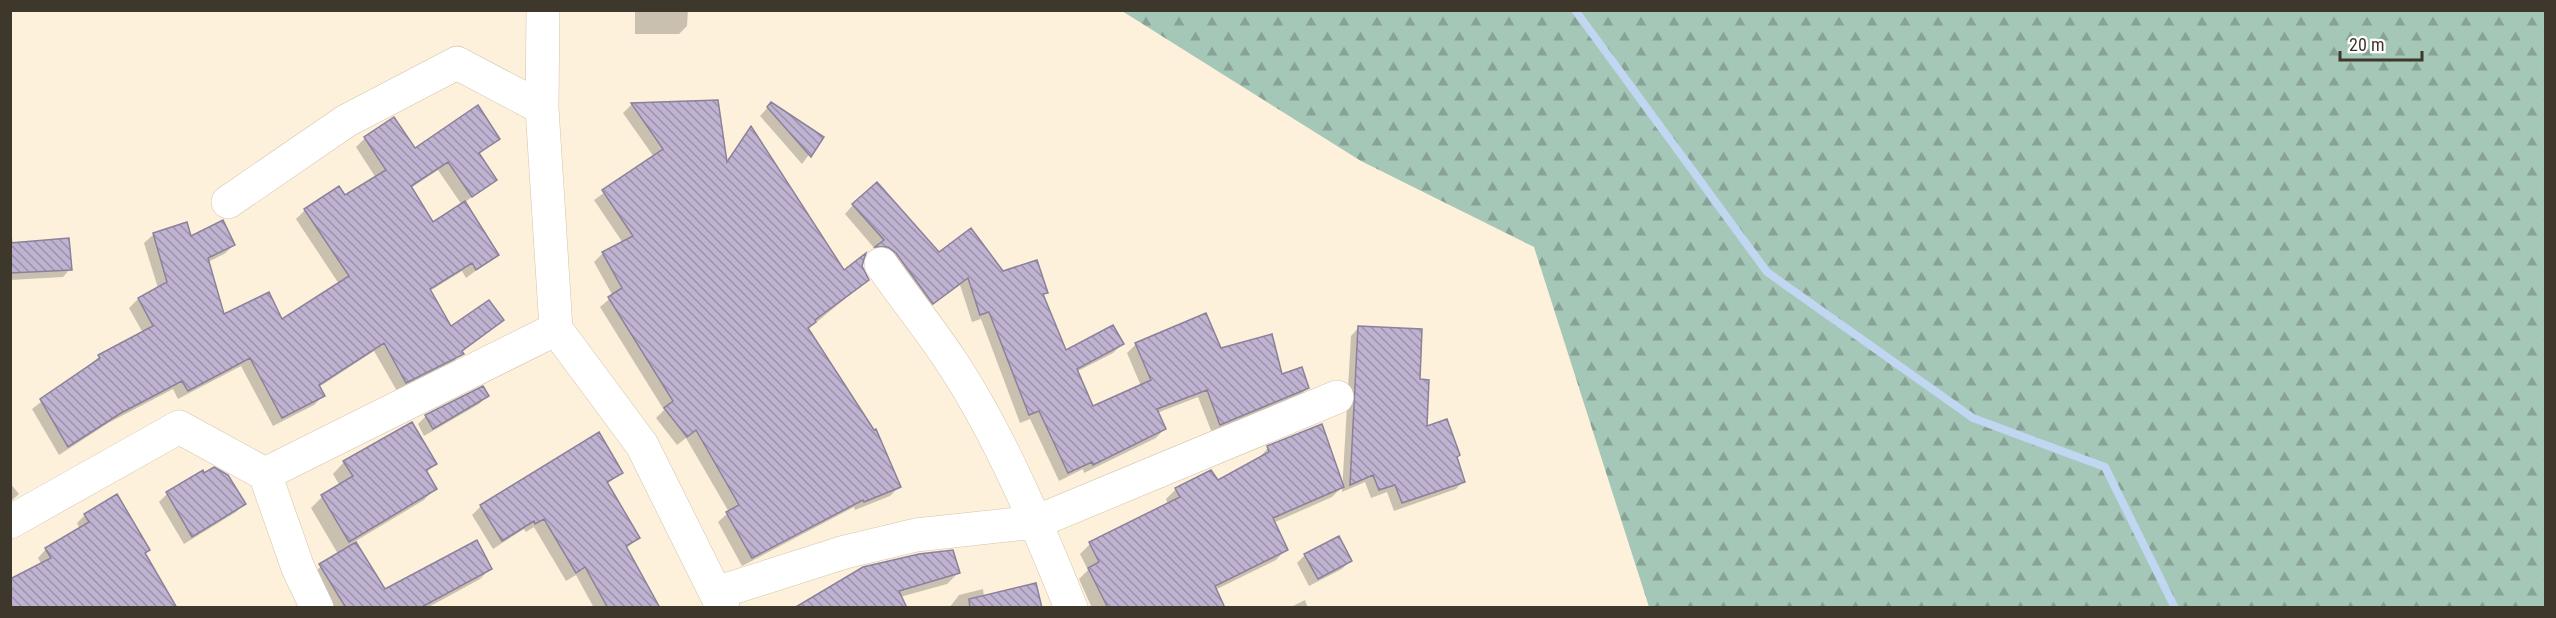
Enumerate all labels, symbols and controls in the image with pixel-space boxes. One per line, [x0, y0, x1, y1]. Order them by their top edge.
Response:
scale bar [2340, 24, 2422, 62]
text: 20 m [2349, 34, 2384, 55]

